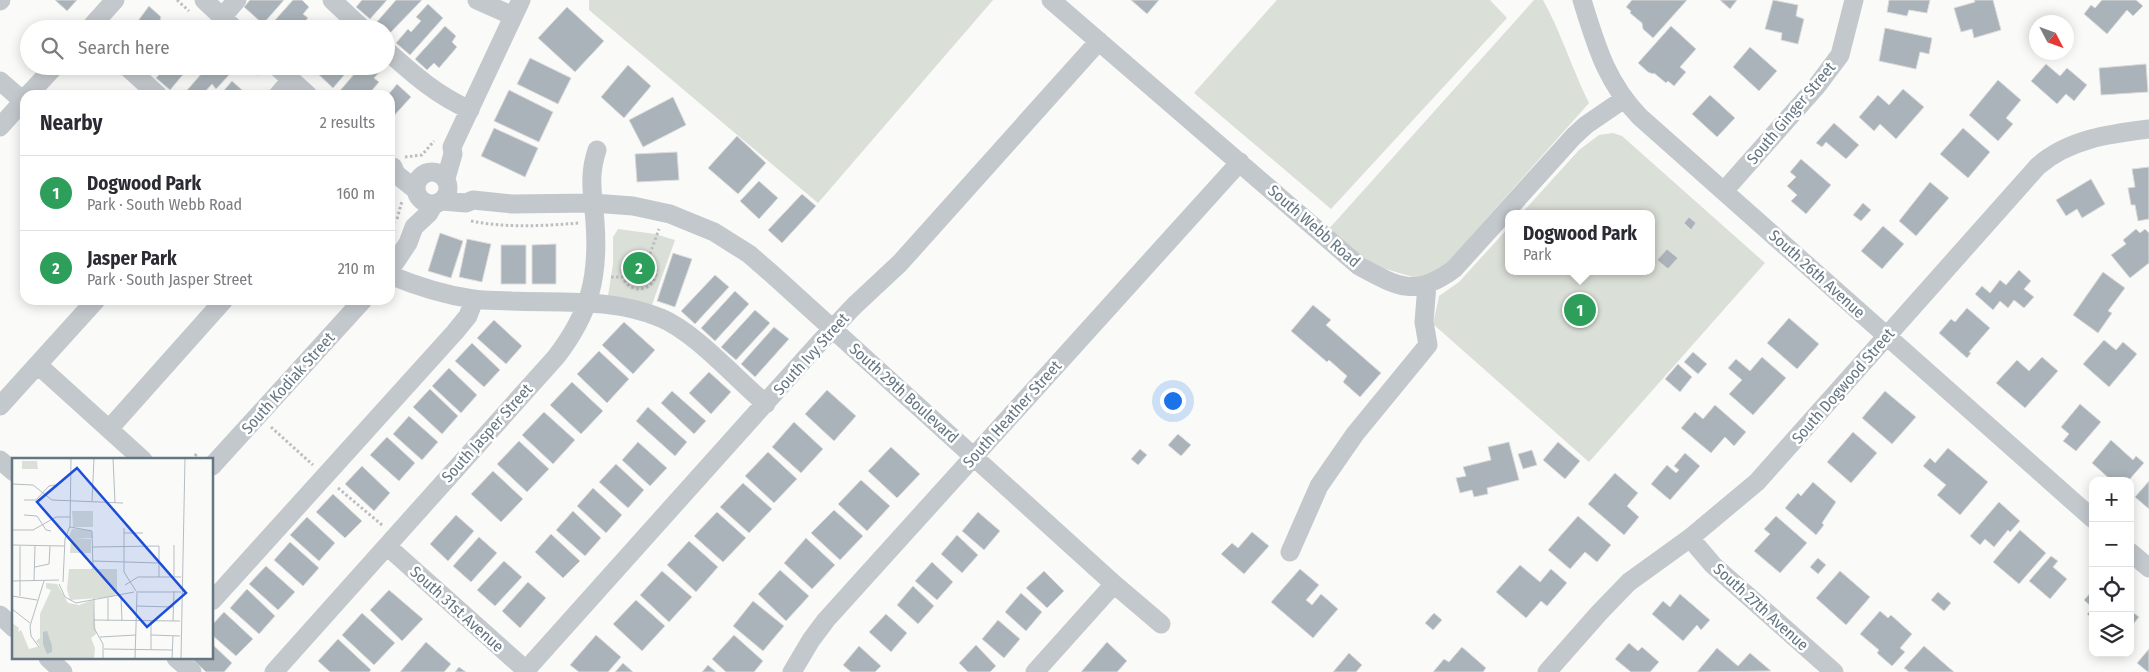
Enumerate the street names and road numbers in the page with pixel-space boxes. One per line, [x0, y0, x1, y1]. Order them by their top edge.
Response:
street label: South Ginger Street [1743, 57, 1840, 168]
street label: South Webb Road [1264, 181, 1364, 271]
street label: South 26th Avenue [1765, 226, 1869, 322]
street label: South Ivy Street [769, 309, 853, 399]
street label: South Dogwood Street [1788, 324, 1899, 447]
street label: South Kodiak Street [238, 328, 339, 438]
street label: South 29th Boulevard [846, 339, 962, 447]
street label: South Heather Street [959, 356, 1066, 472]
street label: South Jasper Street [438, 379, 537, 486]
street label: South 27th Avenue [1710, 559, 1812, 655]
street label: South 31st Avenue [406, 562, 508, 656]

